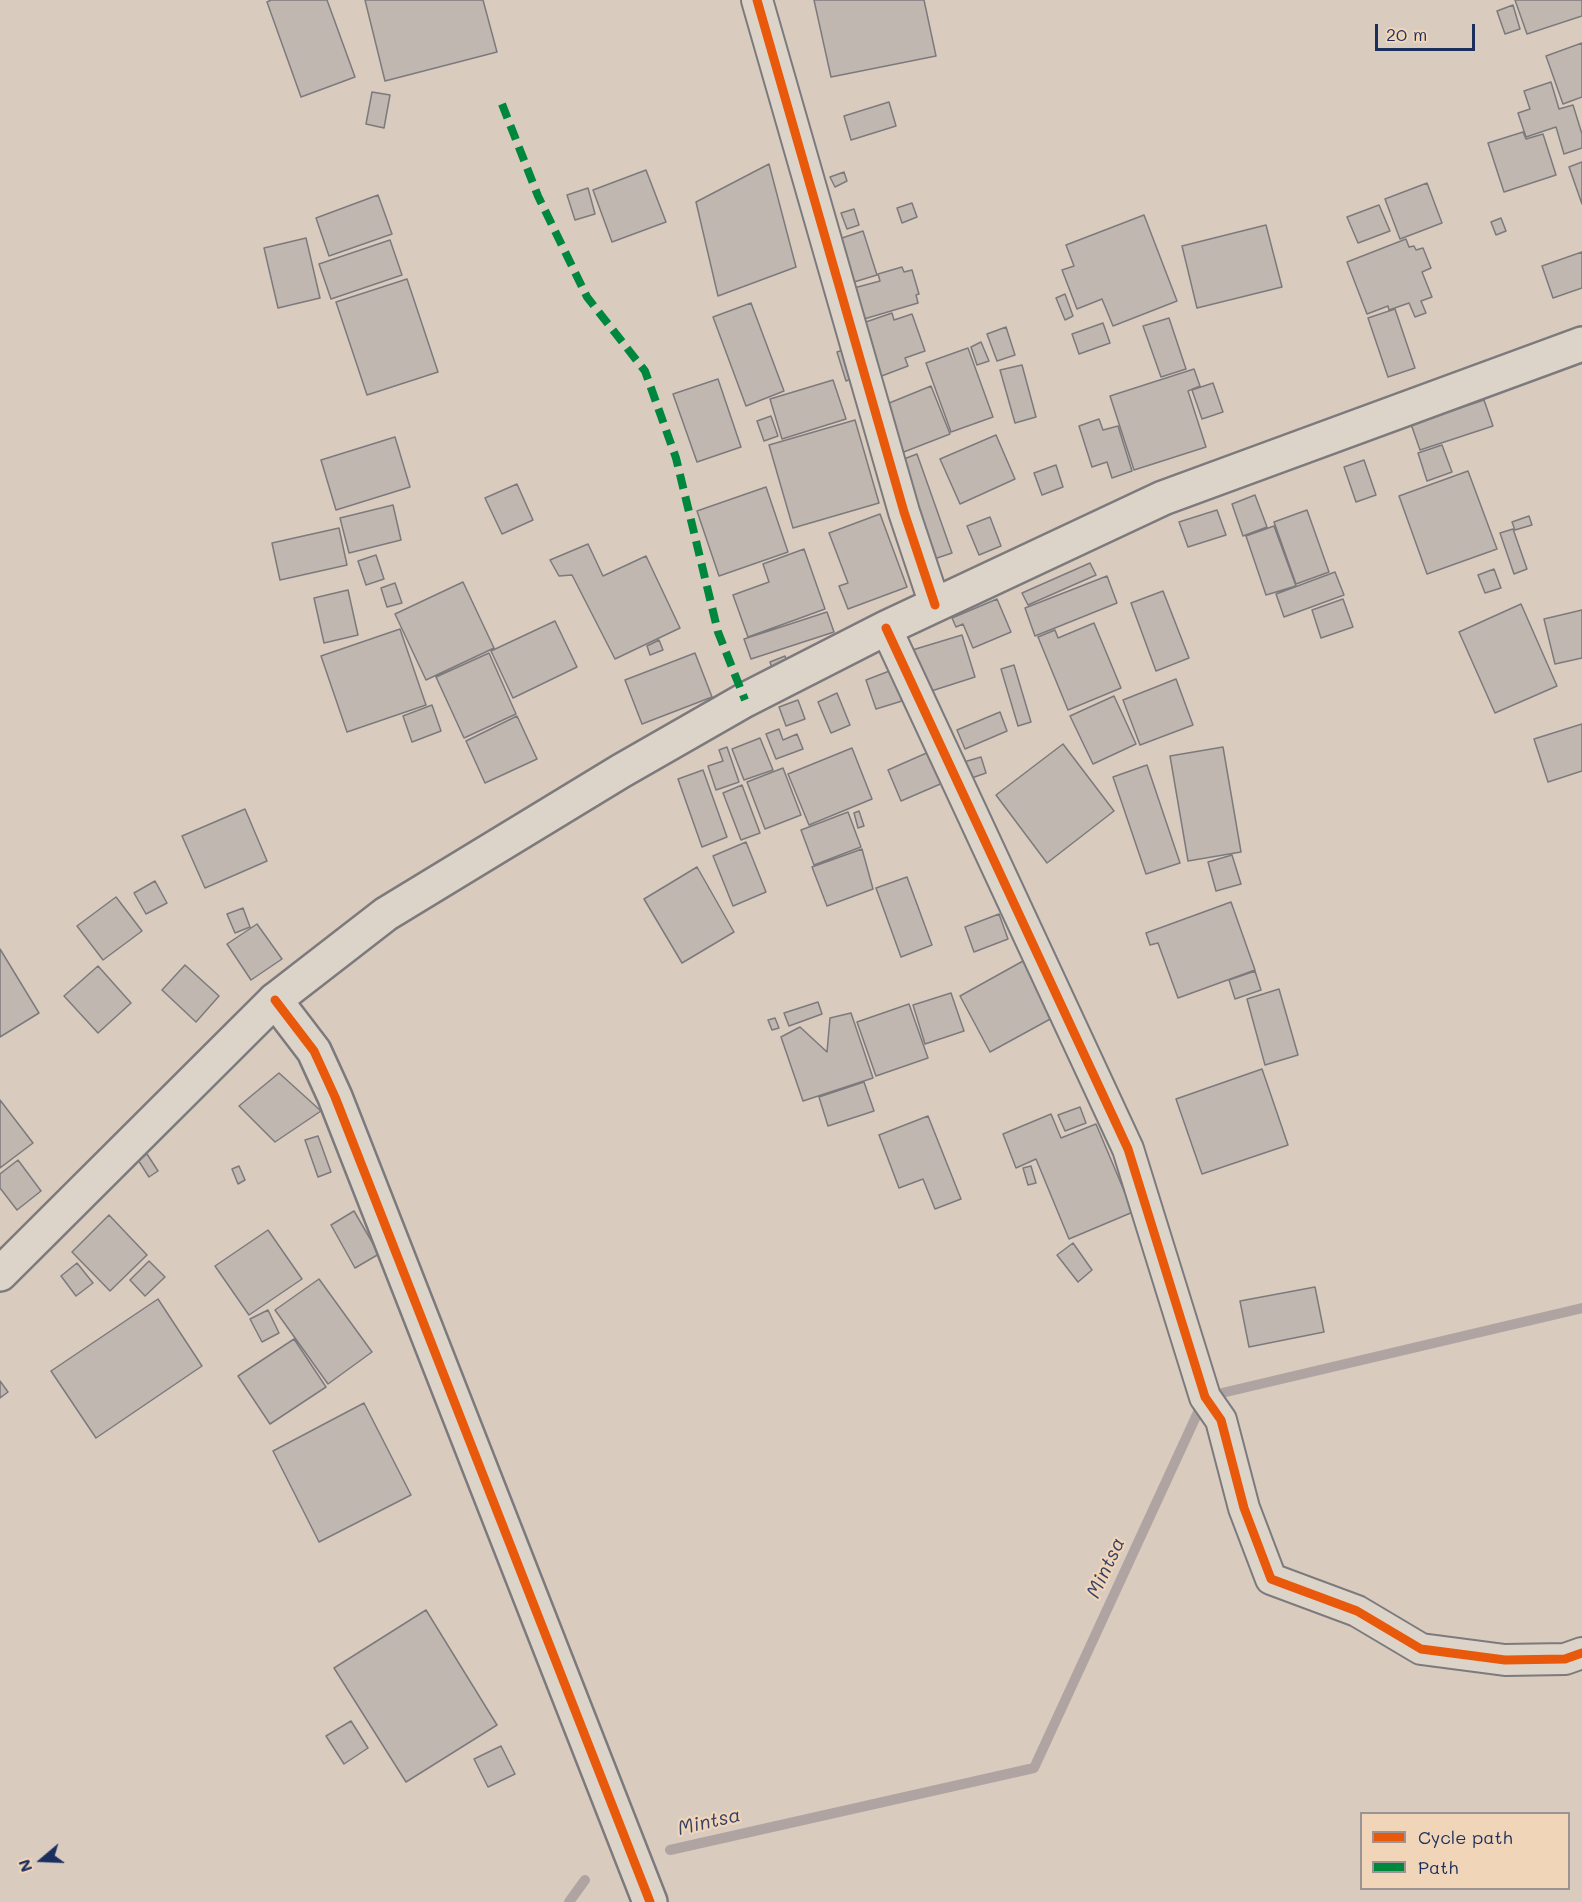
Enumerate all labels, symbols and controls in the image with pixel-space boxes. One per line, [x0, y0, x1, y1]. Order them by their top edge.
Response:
scale bar [1378, 12, 1478, 50]
text: 20 m [1386, 22, 1427, 46]
water label: Mintsa [1082, 1534, 1130, 1602]
water label: Mintsa [675, 1803, 743, 1841]
legend [1360, 1812, 1570, 1890]
text: Cycle path [1418, 1825, 1513, 1849]
north arrow [12, 1830, 72, 1890]
text: Path [1418, 1855, 1458, 1879]
text: N [13, 1857, 36, 1875]

